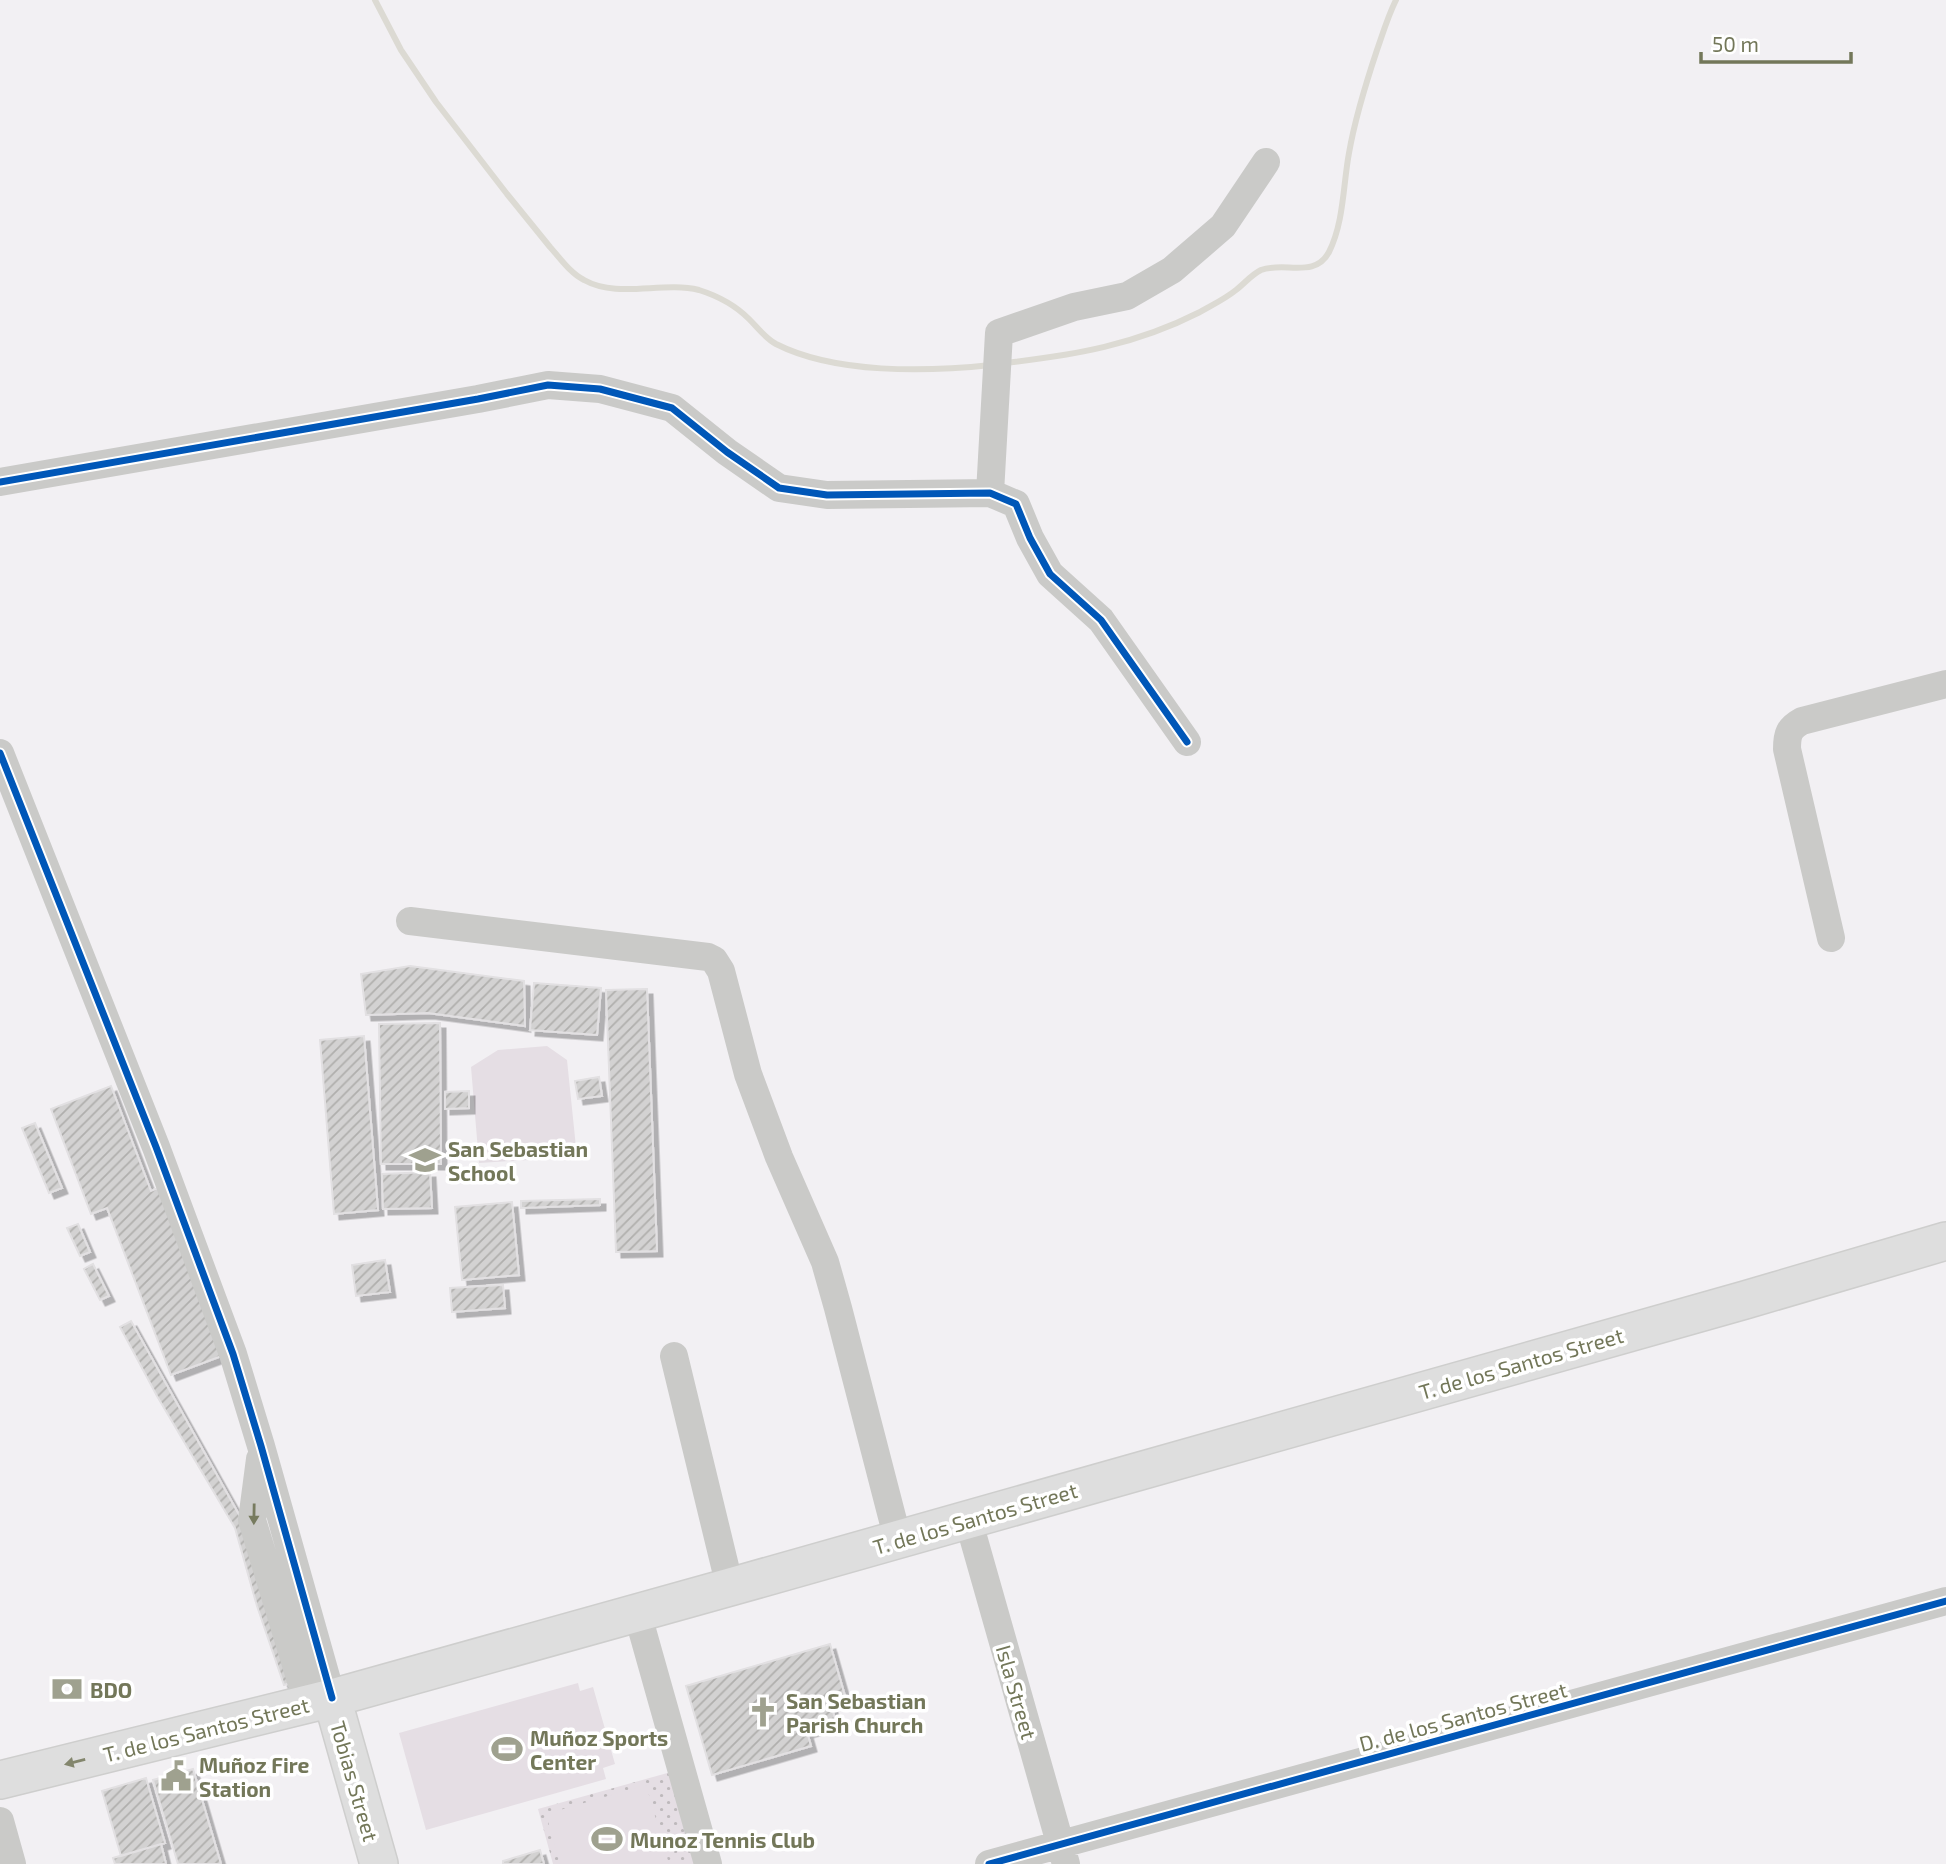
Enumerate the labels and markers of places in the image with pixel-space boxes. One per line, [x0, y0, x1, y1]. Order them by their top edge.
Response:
place label: San Sebastian School [448, 1136, 588, 1185]
school or university icon: San Sebastian School [408, 1143, 442, 1177]
bank icon: BDO [50, 1672, 84, 1706]
place label: BDO [90, 1677, 132, 1702]
place label: San Sebastian Parish Church [786, 1688, 926, 1737]
church icon: San Sebastian Parish Church [746, 1695, 780, 1729]
place label: Muñoz Sports Center [530, 1725, 668, 1774]
sports icon: Muñoz Sports Center [490, 1732, 524, 1766]
place label: Muñoz Fire Station [199, 1752, 310, 1801]
public building icon: Muñoz Fire Station [159, 1759, 193, 1793]
sports icon: Munoz Tennis Club [590, 1822, 624, 1856]
place label: Munoz Tennis Club [630, 1827, 815, 1852]

